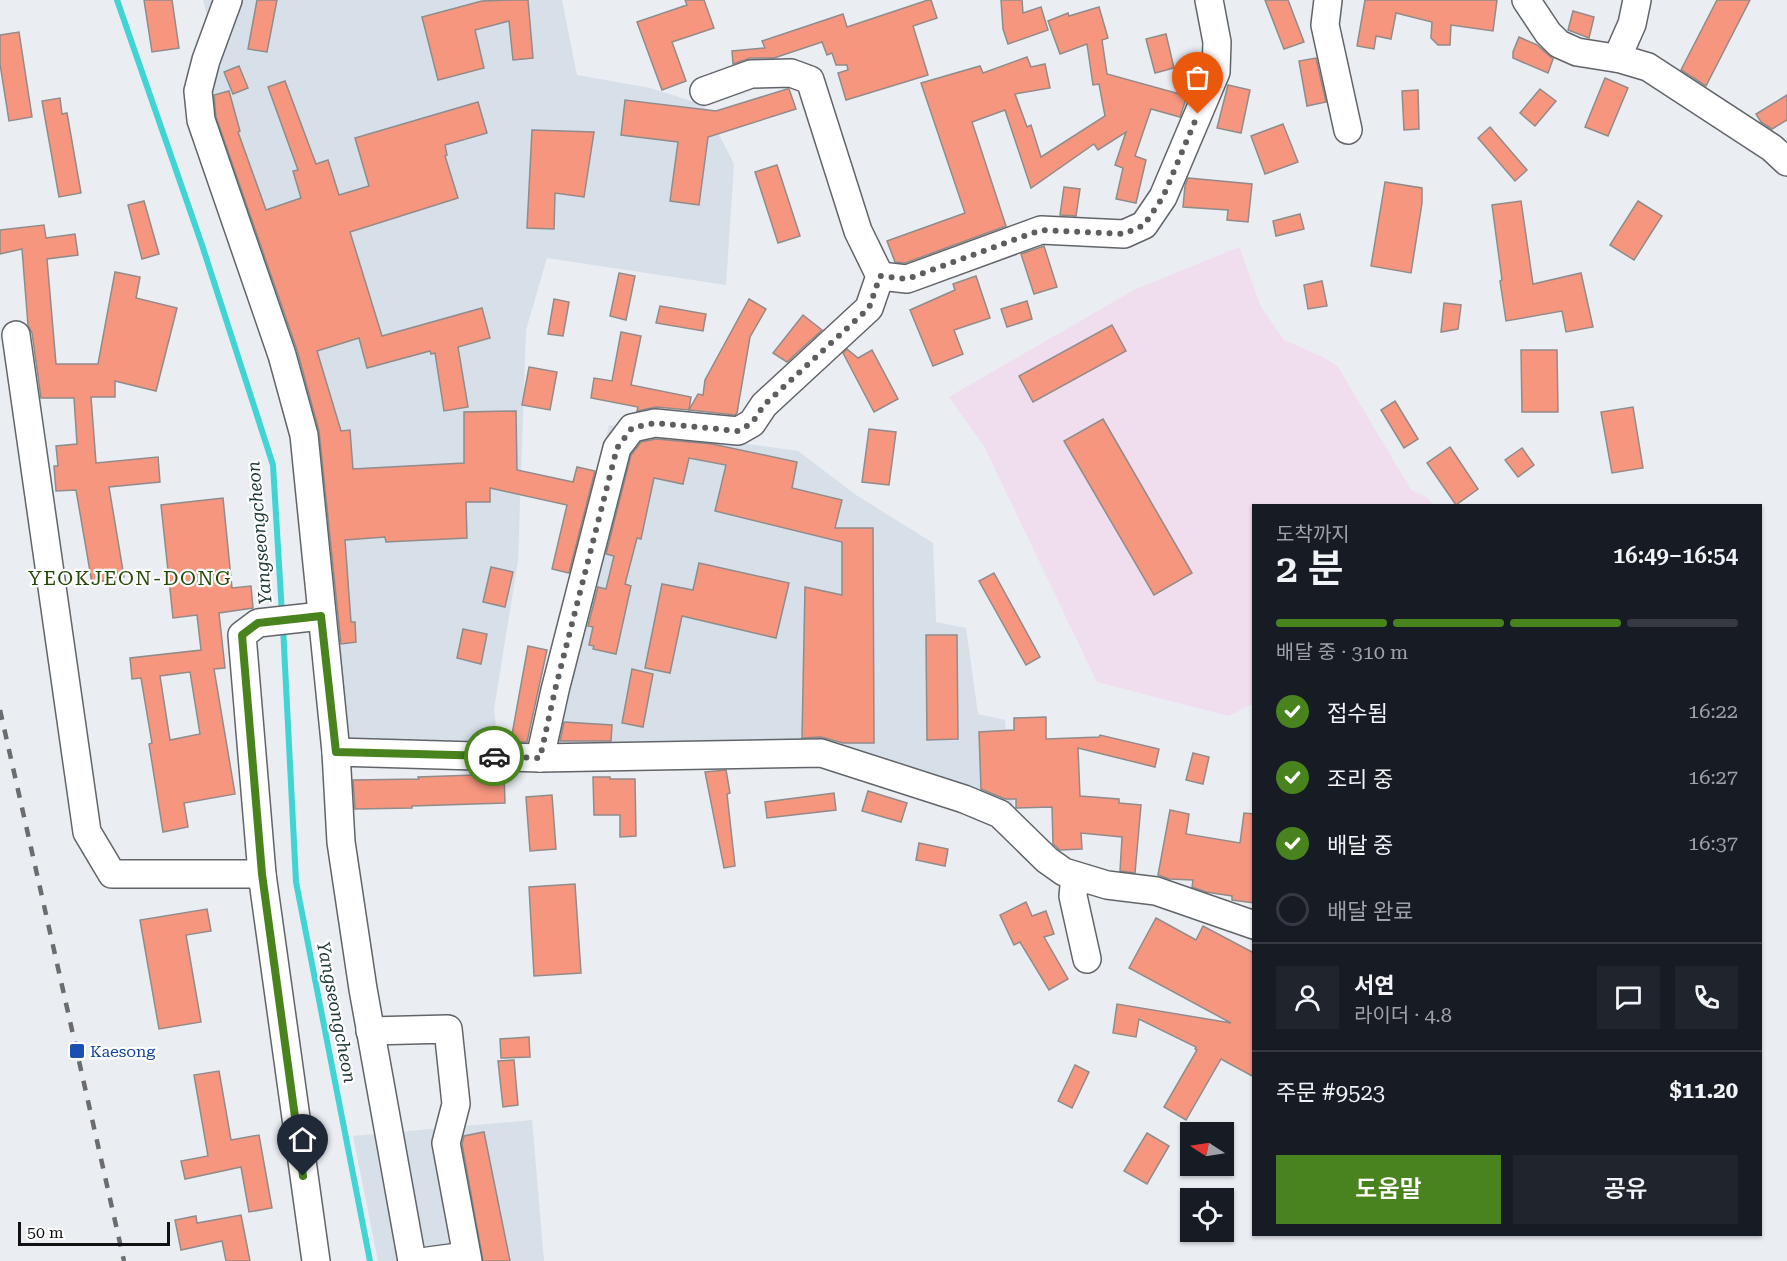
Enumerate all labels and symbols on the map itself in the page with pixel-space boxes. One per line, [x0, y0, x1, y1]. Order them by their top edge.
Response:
pin [1172, 52, 1223, 114]
water label: Yangseongcheon [242, 460, 276, 606]
district label: YEOKJEON-DONG [28, 566, 232, 590]
courier [464, 726, 524, 786]
water label: Yangseongcheon [313, 939, 361, 1085]
marker: Kaesong [68, 1042, 86, 1060]
place label: Kaesong [90, 1042, 156, 1061]
pin [277, 1114, 328, 1176]
north arrow [1180, 1122, 1234, 1176]
scale bar [18, 1219, 170, 1246]

